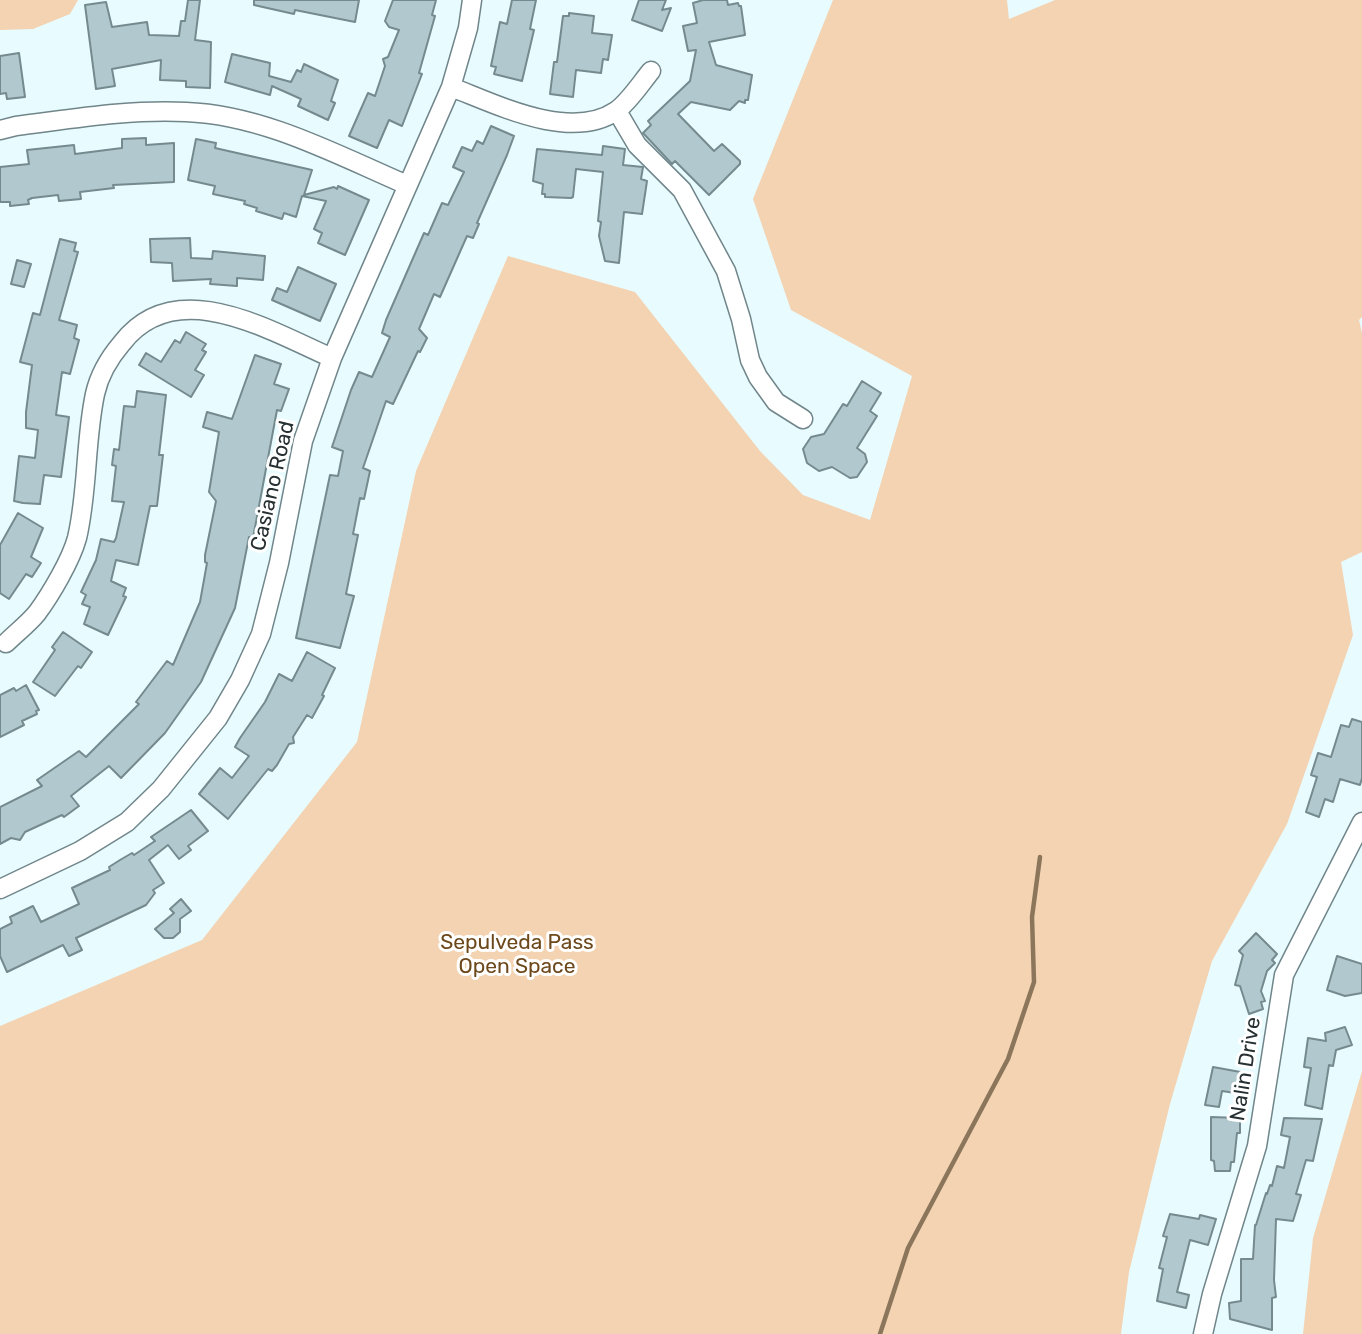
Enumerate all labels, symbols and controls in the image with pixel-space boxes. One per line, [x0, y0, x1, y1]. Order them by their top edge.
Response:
street label: Casiano Road [246, 419, 300, 553]
park label: Sepulveda Pass Open Space [440, 930, 594, 980]
street label: Nalin Drive [1225, 1015, 1267, 1123]

